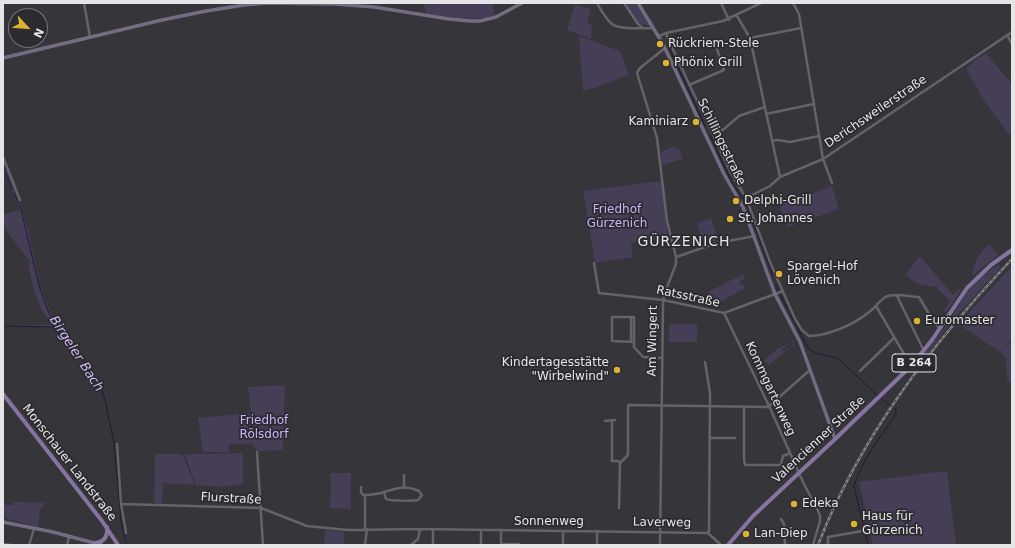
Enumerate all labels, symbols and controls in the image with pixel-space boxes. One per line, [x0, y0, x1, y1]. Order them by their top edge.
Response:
north arrow [8, 8, 48, 48]
text: N [30, 26, 46, 40]
place label: Rückriem-Stele [668, 37, 759, 51]
marker: Rückriem-Stele [655, 39, 665, 49]
place label: Phönix Grill [674, 56, 742, 70]
marker: Phönix Grill [661, 58, 671, 68]
street label: Derichsweilerstraße [822, 73, 930, 151]
street label: Schillingsstraße [694, 96, 748, 188]
place label: Kaminiarz [628, 115, 688, 129]
marker: Kaminiarz [691, 117, 701, 127]
place label: Delphi-Grill [744, 194, 812, 208]
marker: Delphi-Grill [731, 196, 741, 206]
park label: Friedhof Gürzenich [587, 203, 647, 231]
place label: St. Johannes [738, 212, 813, 226]
marker: St. Johannes [725, 214, 735, 224]
district label: GÜRZENICH [637, 234, 731, 250]
place label: Spargel-Hof Lövenich [787, 260, 858, 288]
marker: Spargel-Hof Lövenich [774, 269, 784, 279]
street label: Ratsstraße [655, 283, 721, 311]
street label: Am Wingert [645, 305, 661, 377]
water label: Birgeler Bach [46, 313, 106, 395]
place label: Euromaster [925, 314, 995, 328]
marker: Euromaster [912, 316, 922, 326]
street label: Kommgartenweg [742, 340, 798, 438]
road number: B 264 [892, 354, 936, 372]
place label: Kindertagesstätte "Wirbelwind" [502, 356, 609, 384]
marker: Kindertagesstätte "Wirbelwind" [612, 365, 622, 375]
street label: Valencienner Straße [770, 393, 868, 487]
street label: Monschauer Landstraße [19, 402, 119, 524]
park label: Friedhof Rölsdorf [240, 414, 288, 442]
street label: Flurstraße [200, 490, 262, 508]
place label: Edeka [802, 497, 839, 511]
marker: Edeka [789, 499, 799, 509]
place label: Haus für Gürzenich [862, 510, 923, 538]
street label: Sonnenweg [514, 515, 584, 529]
street label: Laverweg [633, 515, 691, 531]
marker: Haus für Gürzenich [849, 519, 859, 529]
place label: Lan-Diep [754, 527, 808, 541]
marker: Lan-Diep [741, 529, 751, 539]

